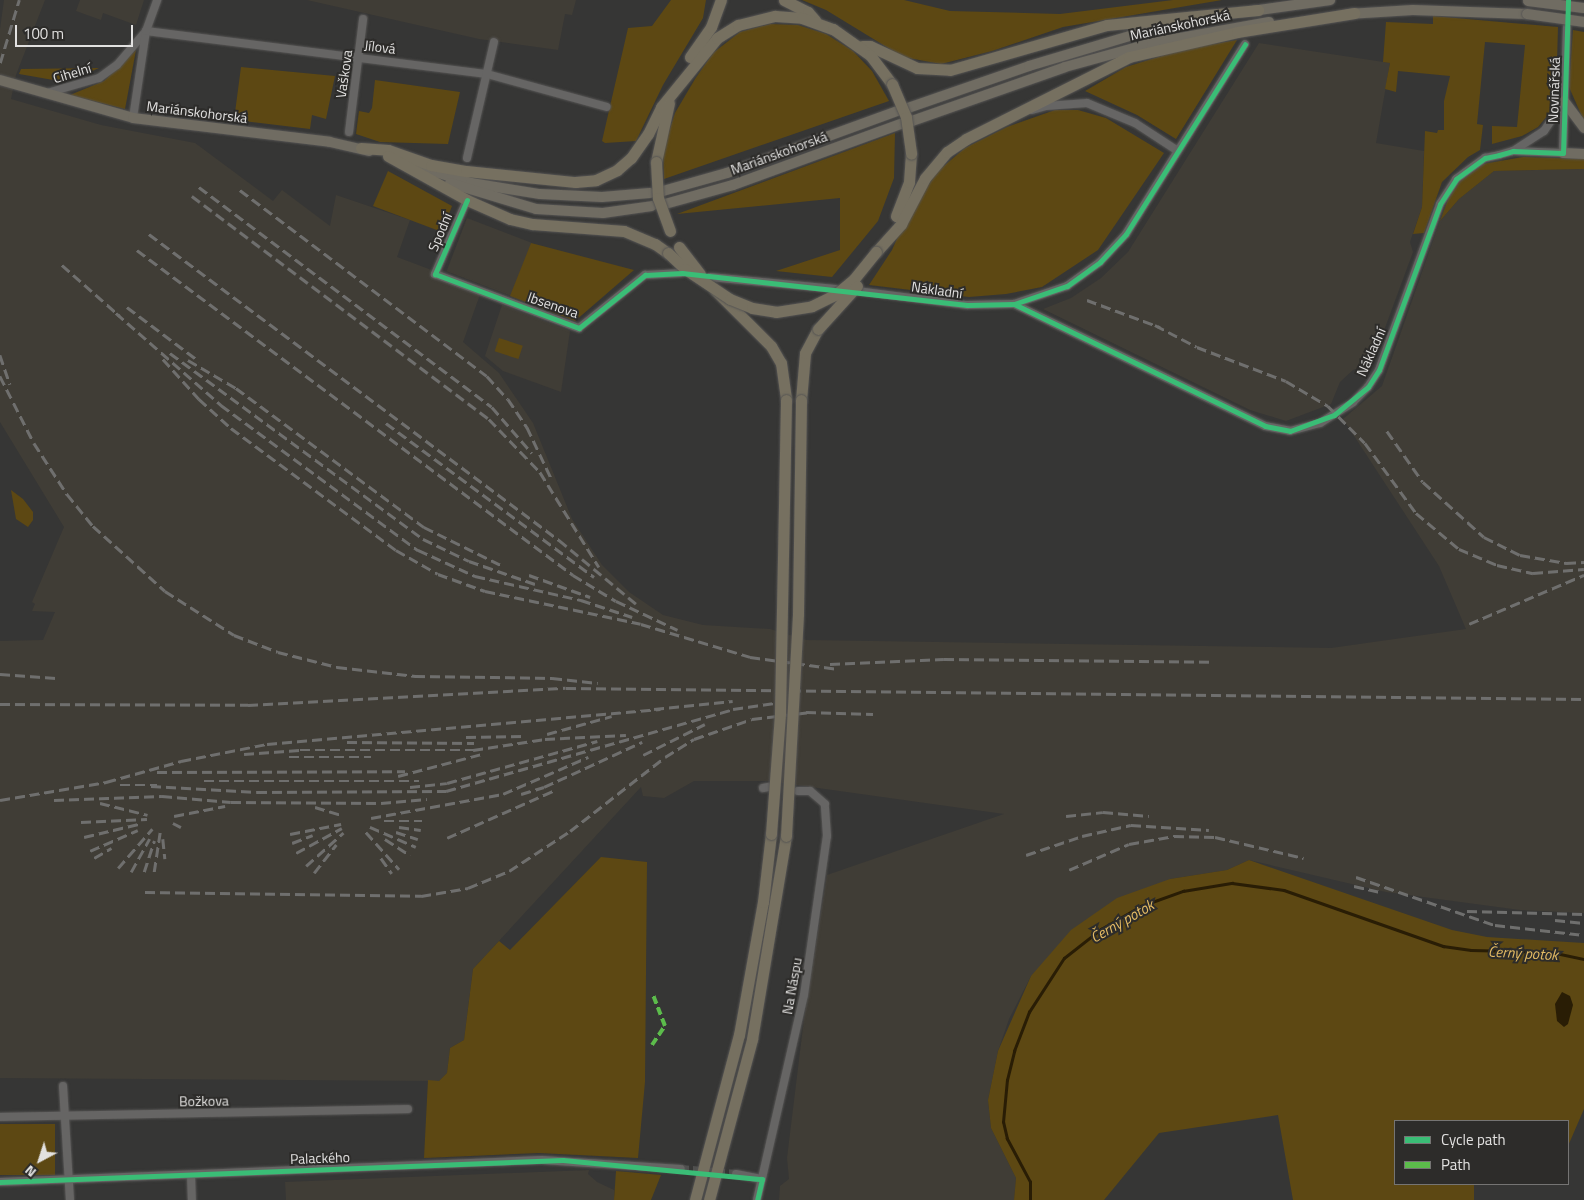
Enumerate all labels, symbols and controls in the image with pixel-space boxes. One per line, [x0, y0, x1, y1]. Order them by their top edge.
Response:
street label: Mariánskohorská [1129, 6, 1231, 44]
scale bar [18, 15, 135, 47]
text: 100 m [23, 22, 64, 45]
street label: Jílová [363, 37, 397, 57]
street label: Vaškova [332, 49, 356, 99]
street label: Novinářská [1544, 57, 1564, 123]
street label: Cihelní [51, 59, 93, 87]
street label: Mariánskohorská [146, 97, 248, 127]
street label: Mariánskohorská [728, 128, 830, 178]
street label: Spodní [424, 210, 456, 254]
street label: Nákladní [910, 278, 964, 302]
street label: Ibsenova [525, 288, 581, 322]
street label: Nákladní [1353, 325, 1389, 379]
water label: Černý potok [1087, 896, 1157, 946]
water label: Černý potok [1487, 942, 1559, 964]
street label: Na Náspu [779, 956, 805, 1016]
street label: Božkova [179, 1092, 229, 1110]
legend [1394, 1120, 1569, 1185]
text: Cycle path [1441, 1128, 1506, 1151]
north arrow [15, 1135, 65, 1185]
street label: Palackého [290, 1149, 350, 1167]
text: Path [1441, 1153, 1471, 1176]
text: N [20, 1161, 41, 1183]

